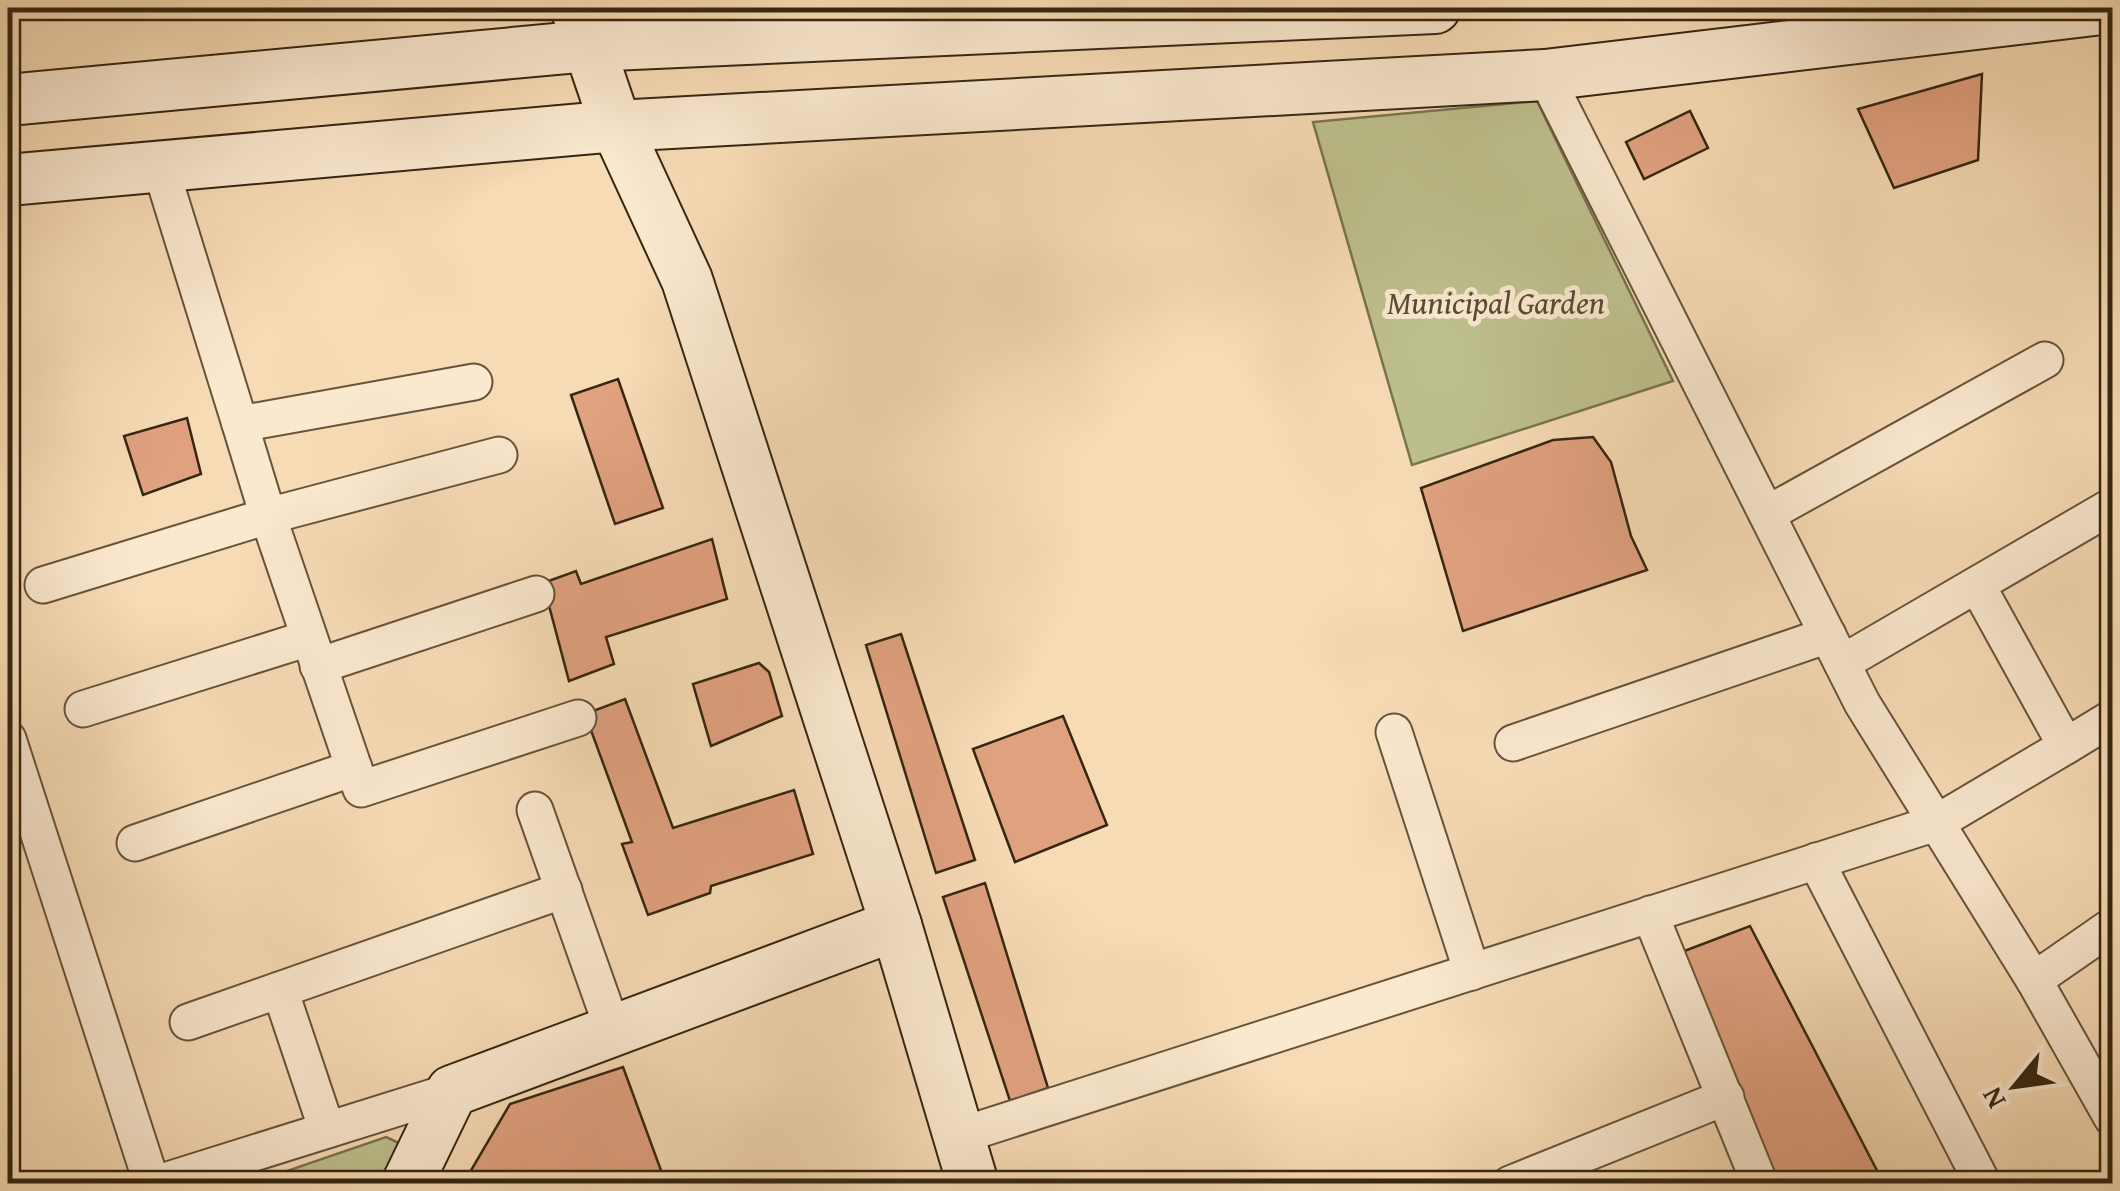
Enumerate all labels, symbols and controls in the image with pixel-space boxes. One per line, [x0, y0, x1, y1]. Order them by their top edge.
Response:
park label: Municipal Garden [1387, 279, 1605, 326]
north arrow [1965, 1036, 2065, 1136]
text: N [1970, 1080, 2015, 1116]

